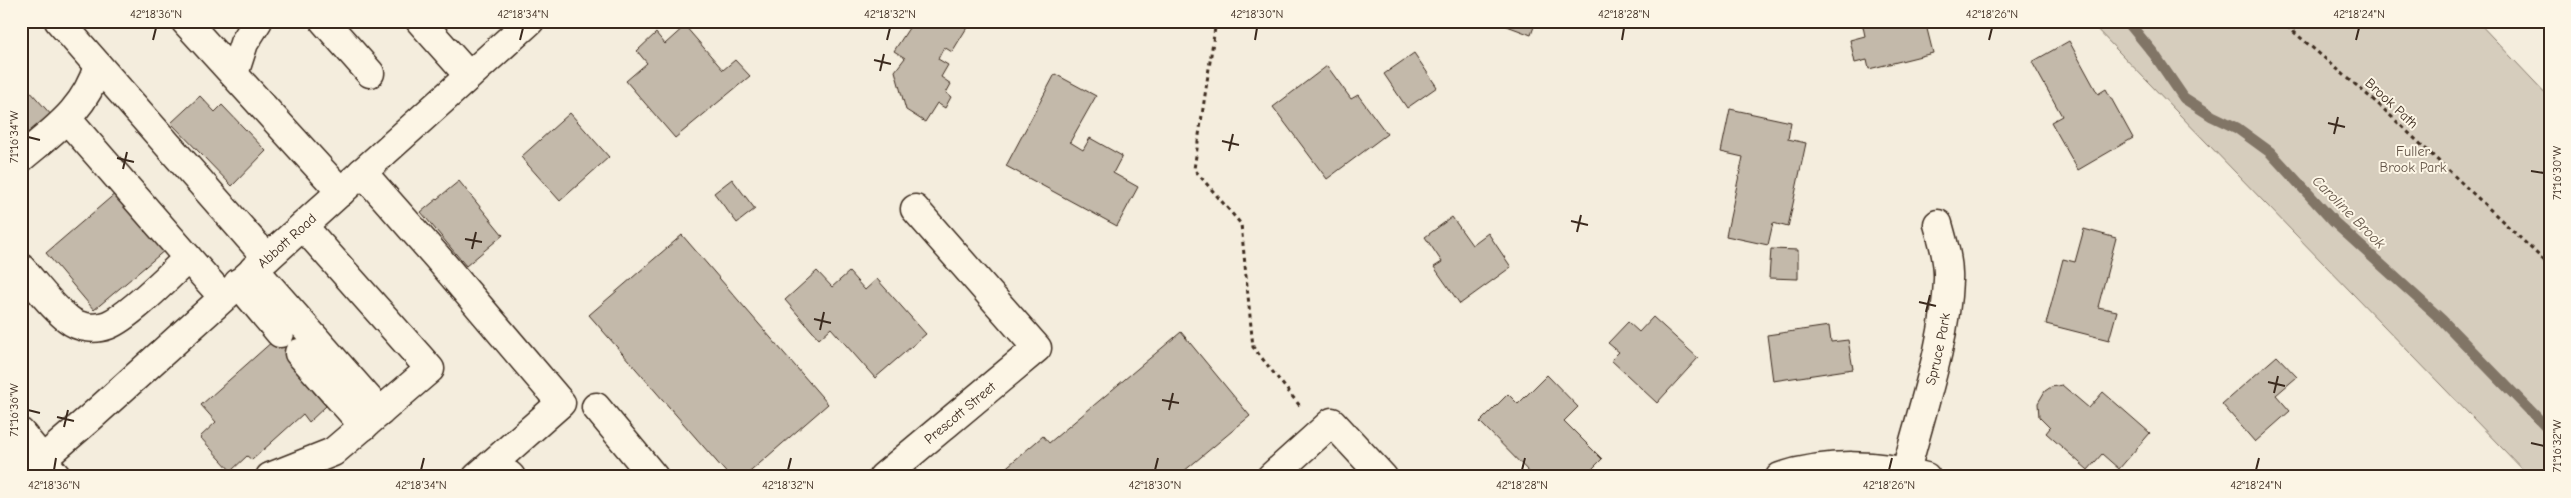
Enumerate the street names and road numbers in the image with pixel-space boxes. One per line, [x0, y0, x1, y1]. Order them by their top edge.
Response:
street label: Brook Path [2362, 75, 2422, 132]
street label: Abbott Road [254, 210, 320, 272]
street label: Spruce Park [1922, 312, 1954, 387]
street label: Prescott Street [921, 378, 1000, 448]

